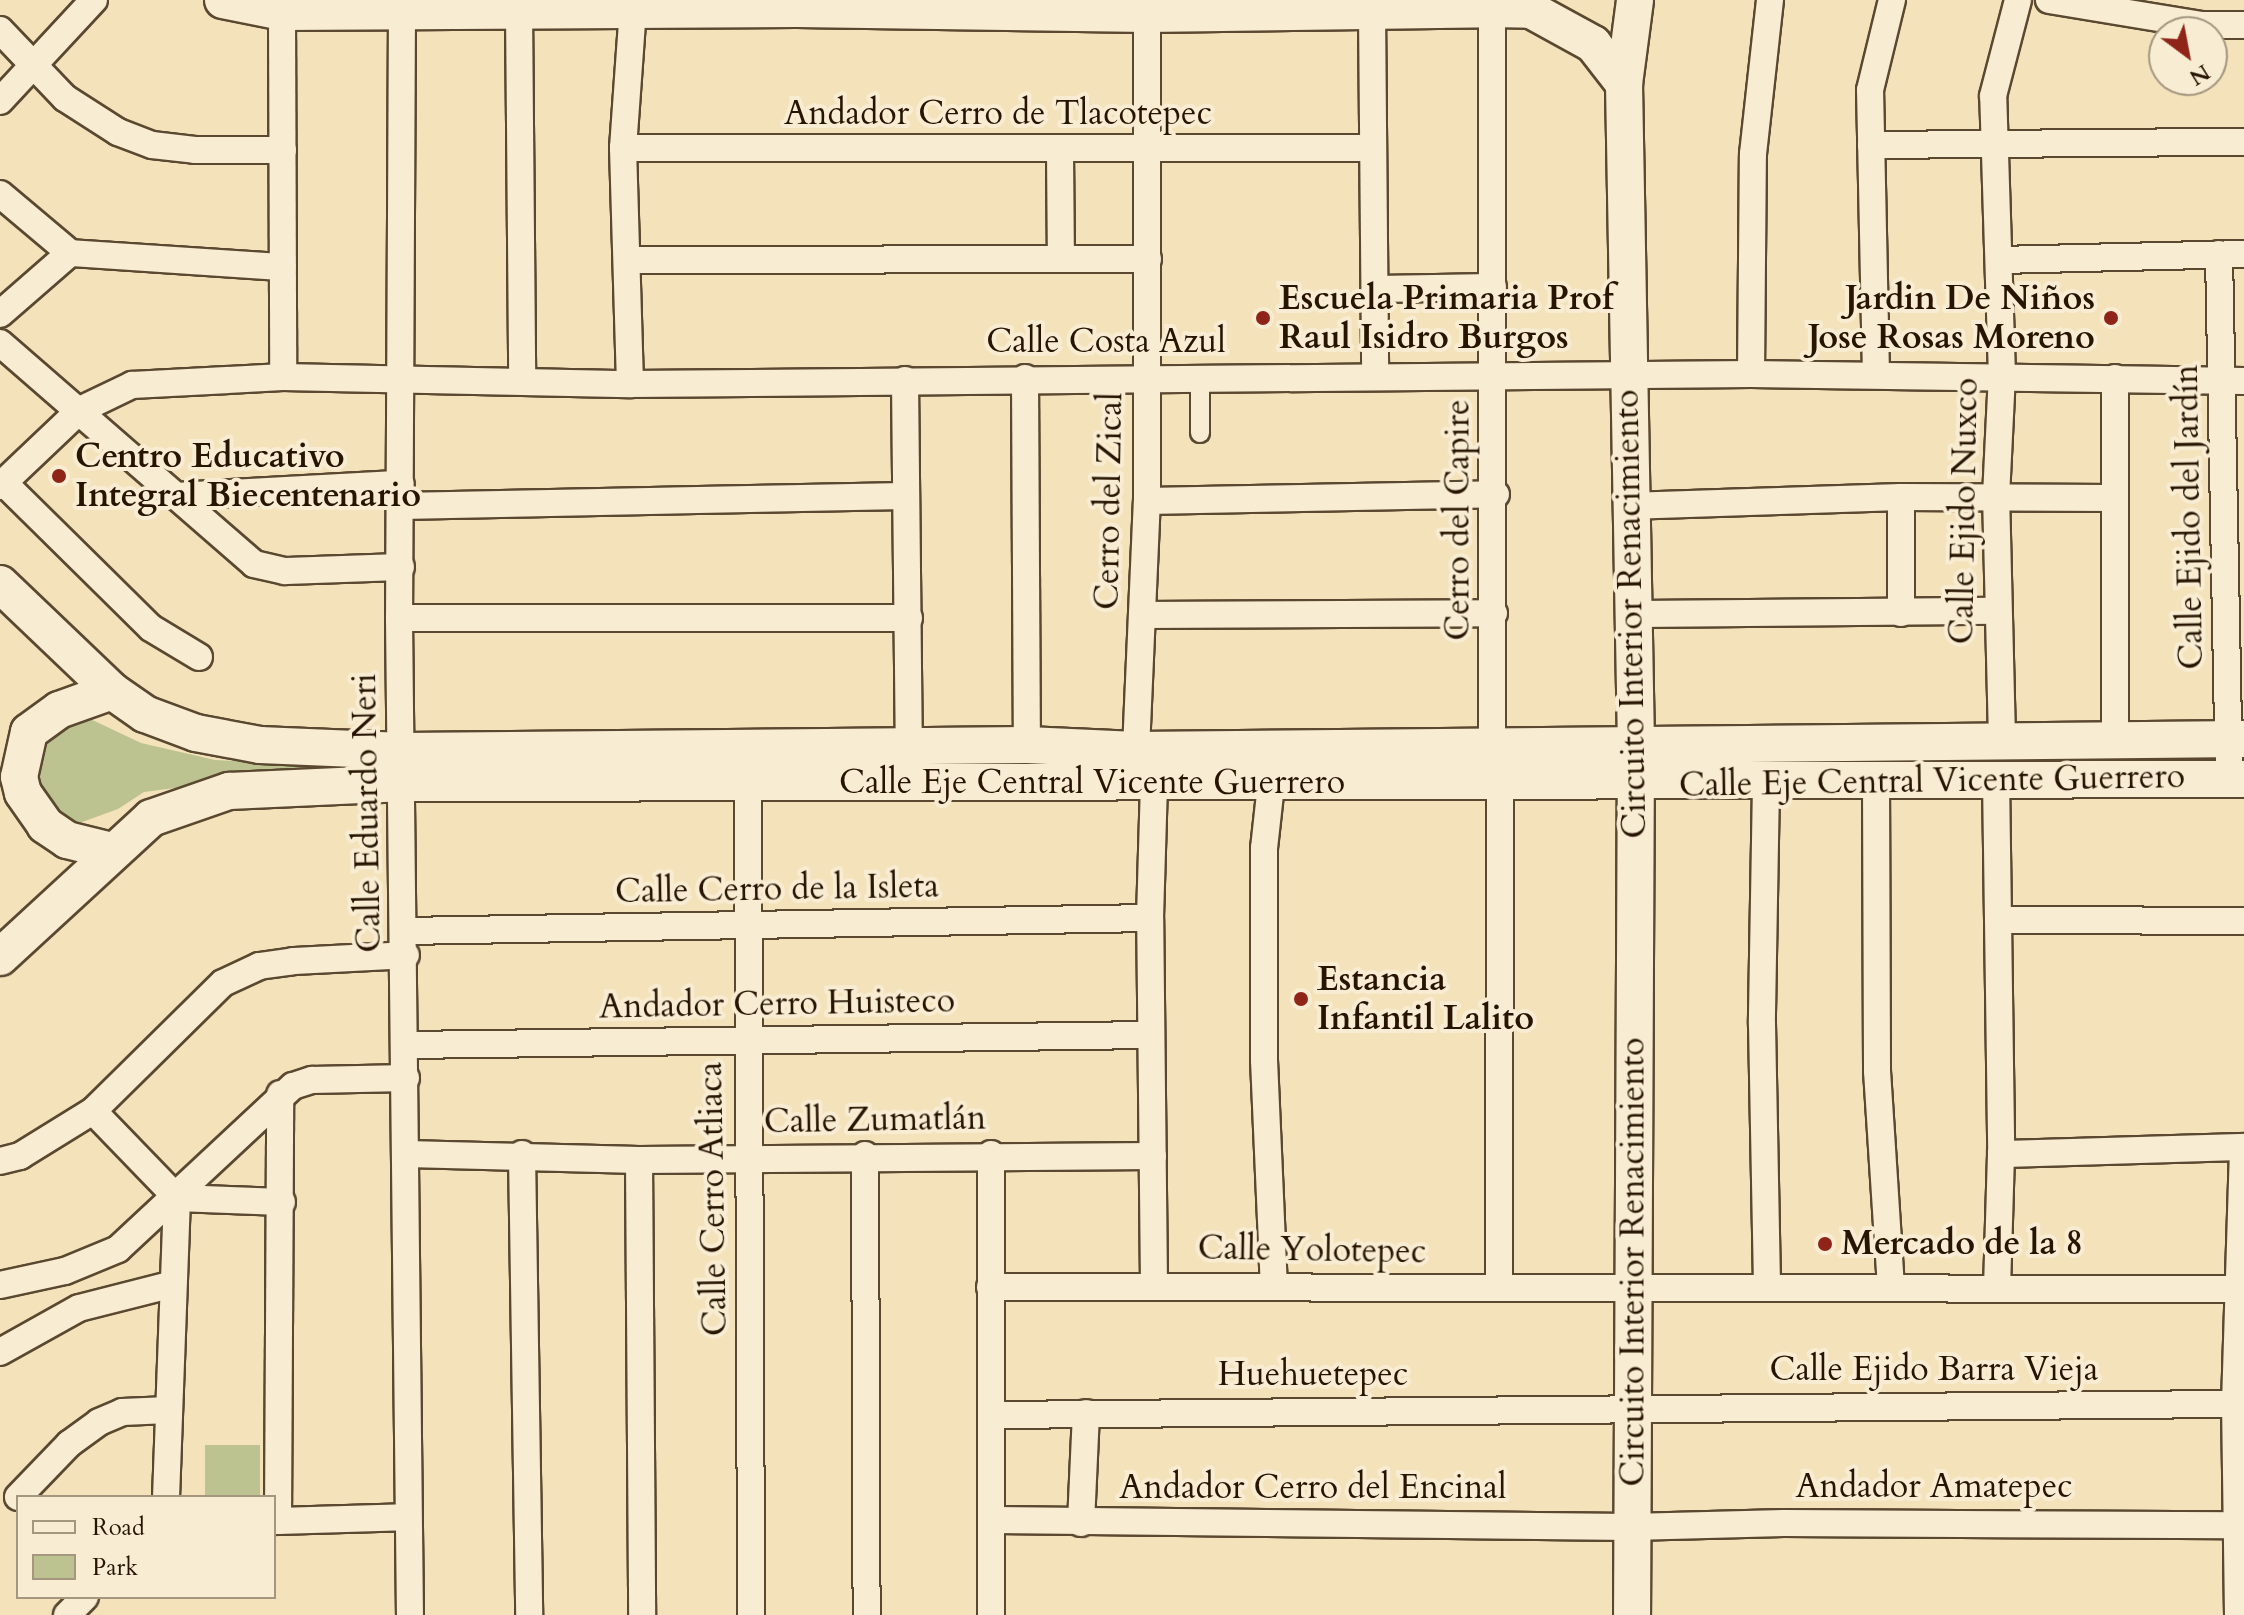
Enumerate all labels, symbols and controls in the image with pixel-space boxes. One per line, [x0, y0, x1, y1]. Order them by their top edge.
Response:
north arrow [2148, 16, 2228, 96]
text: N [2184, 57, 2216, 92]
street label: Andador Cerro de Tlacotepec [784, 94, 1212, 134]
place label: Escuela Primaria Prof Raul Isidro Burgos [1279, 278, 1614, 358]
place label: Jardin De Niños Jose Rosas Moreno [1808, 278, 2095, 358]
marker: Escuela Primaria Prof Raul Isidro Burgos [1254, 309, 1272, 327]
marker: Jardin De Niños Jose Rosas Moreno [2102, 309, 2120, 327]
street label: Calle Costa Azul [986, 322, 1226, 362]
street label: Calle Ejido del Jardín [2166, 364, 2212, 670]
street label: Calle Ejido Nuxco [1941, 377, 1987, 645]
street label: Circuito Interior Renacimiento [1607, 389, 1655, 839]
street label: Cerro del Zical [1087, 392, 1131, 610]
street label: Cerro del Capire [1438, 399, 1478, 641]
place label: Centro Educativo Integral Biecentenario [75, 436, 421, 516]
marker: Centro Educativo Integral Biecentenario [50, 467, 68, 485]
street label: Calle Eduardo Neri [344, 673, 390, 953]
street label: Calle Eje Central Vicente Guerrero [1679, 756, 2185, 806]
street label: Calle Eje Central Vicente Guerrero [839, 763, 1345, 803]
street label: Calle Cerro de la Isleta [615, 866, 939, 912]
place label: Estancia Infantil Lalito [1317, 959, 1534, 1038]
street label: Andador Cerro Huisteco [599, 980, 955, 1028]
marker: Estancia Infantil Lalito [1292, 990, 1310, 1008]
street label: Circuito Interior Renacimiento [1613, 1037, 1653, 1487]
street label: Calle Cerro Atliaca [690, 1061, 736, 1337]
street label: Calle Zumatlán [764, 1098, 986, 1142]
place label: Mercado de la 8 [1841, 1224, 2083, 1264]
street label: Calle Yolotepec [1197, 1228, 1427, 1272]
marker: Mercado de la 8 [1816, 1235, 1834, 1253]
street label: Calle Ejido Barra Vieja [1770, 1350, 2098, 1390]
street label: Huehuetepec [1218, 1355, 1408, 1395]
street label: Andador Amatepec [1795, 1467, 2073, 1507]
street label: Andador Cerro del Encinal [1119, 1468, 1507, 1508]
legend [16, 1495, 276, 1599]
text: Road [92, 1511, 145, 1544]
text: Park [92, 1551, 138, 1584]

